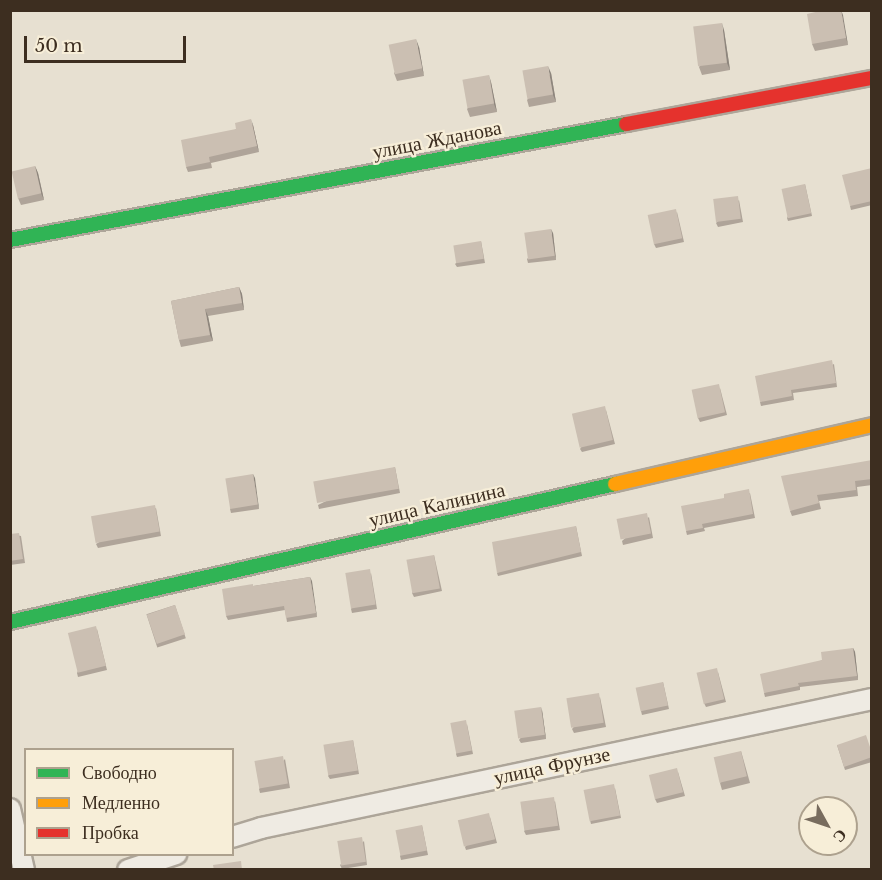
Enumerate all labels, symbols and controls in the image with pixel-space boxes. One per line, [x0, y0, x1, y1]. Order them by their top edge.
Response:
scale bar [27, 24, 189, 62]
text: 50 m [35, 35, 83, 57]
street label: улица Жданова [370, 116, 504, 164]
street label: улица Калинина [367, 478, 507, 532]
street label: улица Фрунзе [492, 742, 612, 790]
legend [24, 748, 234, 856]
text: Свободно [82, 762, 157, 784]
text: Медленно [82, 792, 160, 814]
north arrow [798, 796, 858, 856]
text: Пробка [82, 822, 139, 844]
text: С [829, 825, 852, 847]

